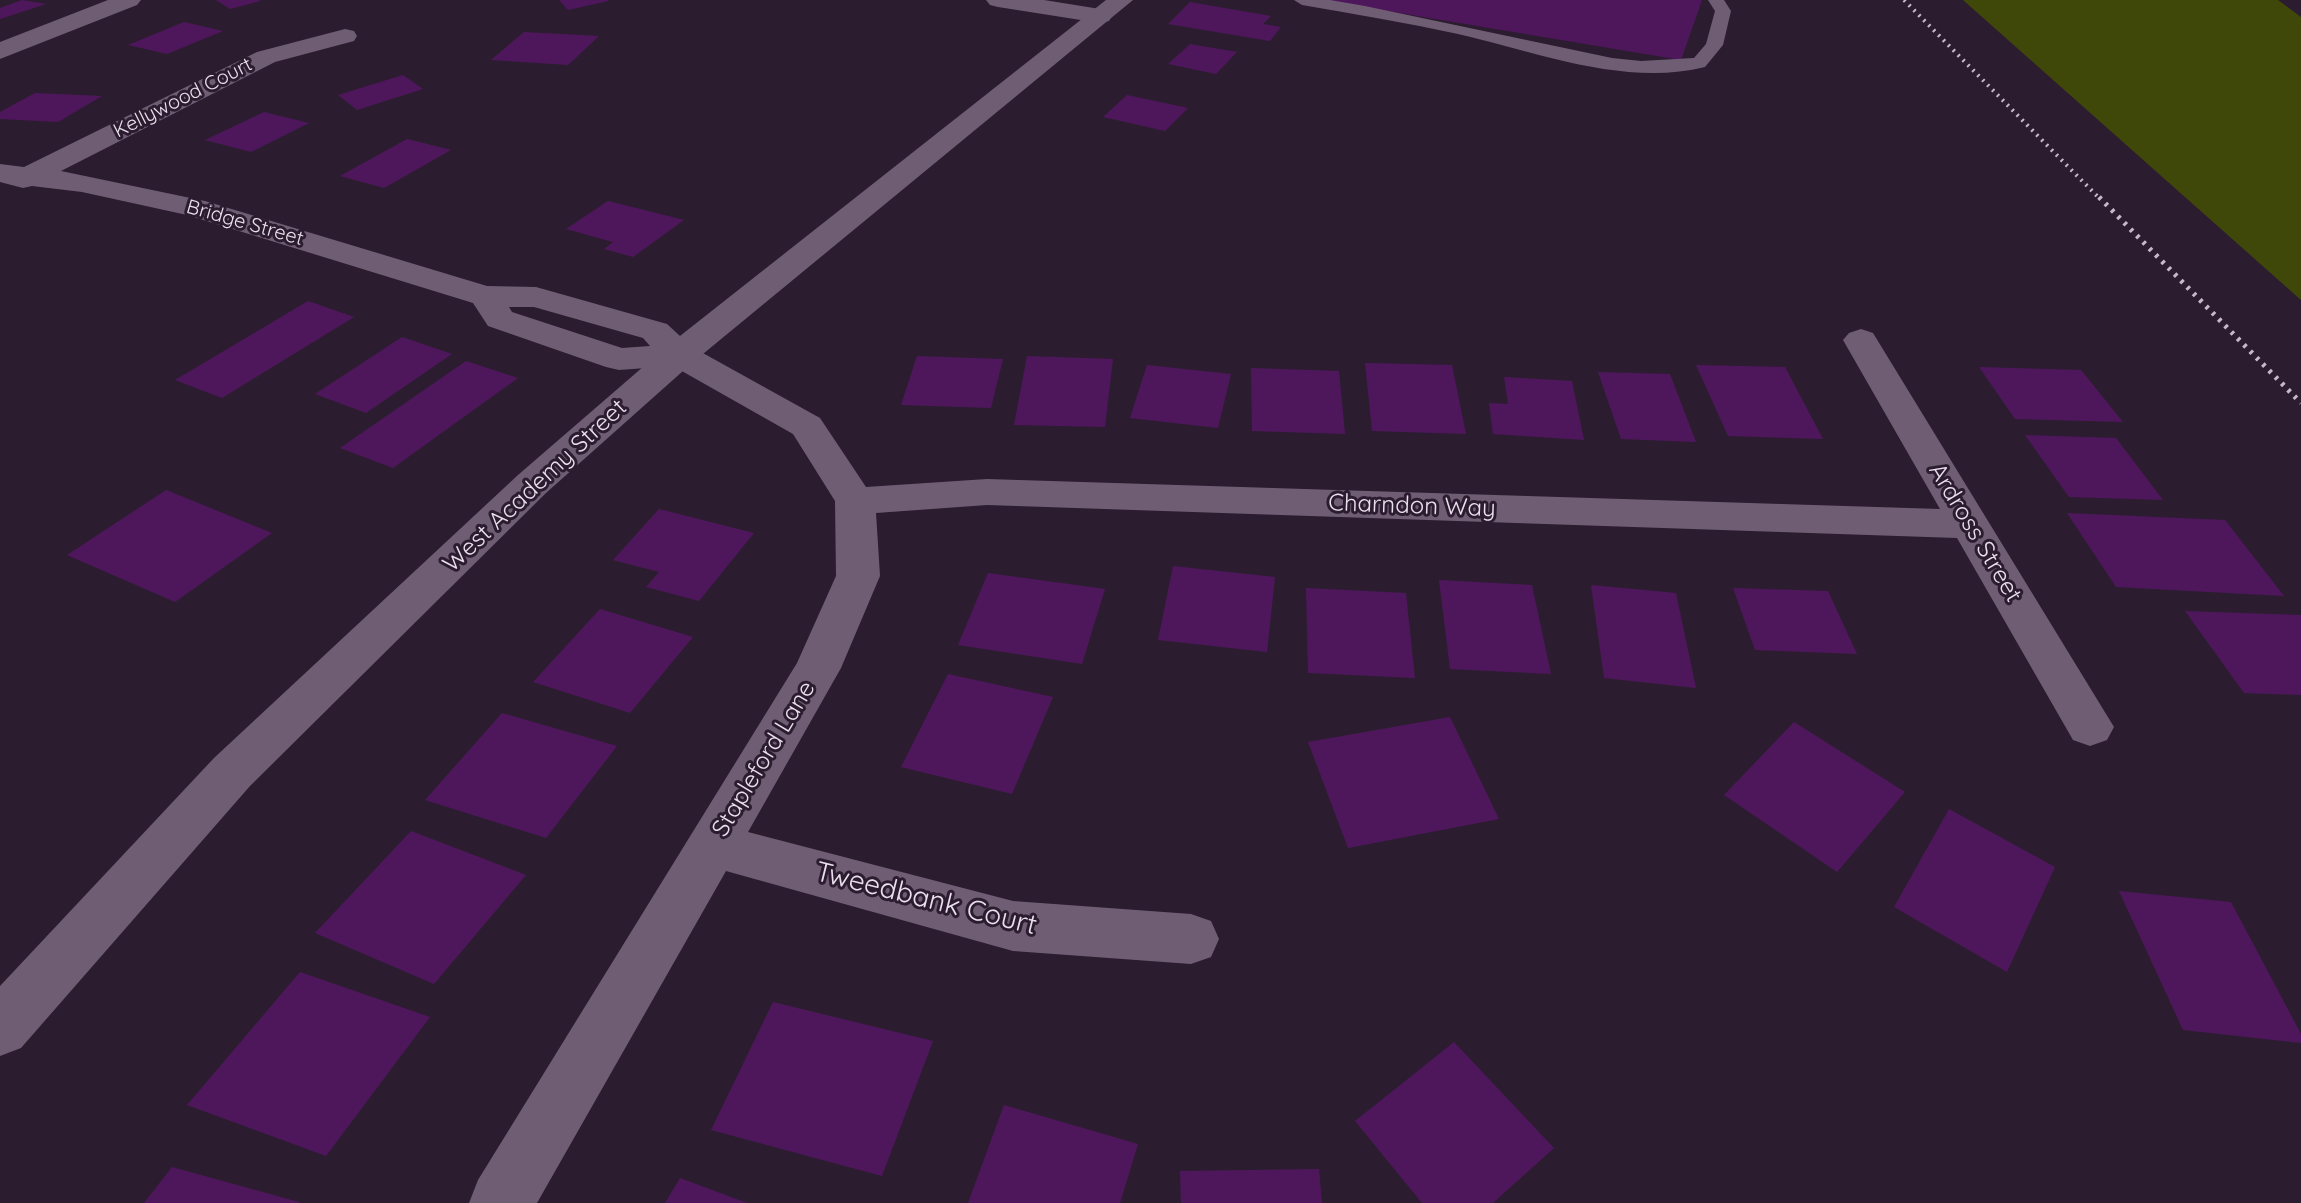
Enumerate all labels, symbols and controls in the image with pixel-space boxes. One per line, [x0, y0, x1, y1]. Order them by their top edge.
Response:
street label: Kellywood Court [110, 53, 256, 143]
street label: Bridge Street [184, 195, 306, 251]
street label: West Academy Street [437, 393, 633, 579]
street label: Ardross Street [1922, 458, 2028, 608]
street label: Charndon Way [1328, 489, 1496, 523]
street label: Stapleford Lane [706, 676, 822, 842]
street label: Tweedbank Court [812, 855, 1040, 943]

